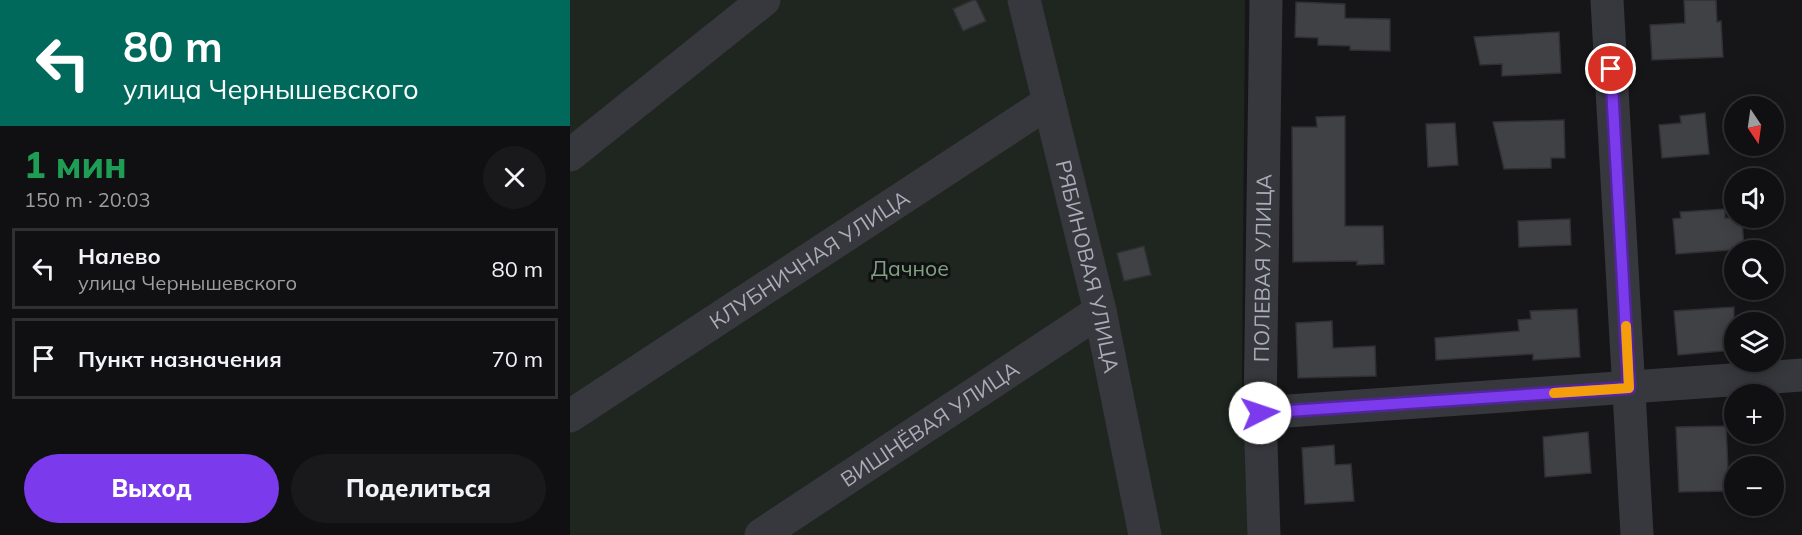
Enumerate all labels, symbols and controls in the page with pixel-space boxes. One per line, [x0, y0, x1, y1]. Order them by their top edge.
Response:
text: 80 m [123, 20, 223, 73]
icon: left [24, 24, 102, 102]
pin [1585, 43, 1636, 94]
icon: arrive [1594, 52, 1627, 85]
text: улица Чернышевского [123, 72, 419, 106]
north arrow [1724, 96, 1784, 156]
map controls [1724, 96, 1784, 516]
text: 1 мин [24, 142, 127, 187]
button: close [483, 146, 546, 209]
street label: РЯБИНОВАЯ УЛИЦА [1051, 157, 1125, 376]
button: sound [1724, 168, 1784, 228]
street label: ПОЛЕВАЯ УЛИЦА [1248, 173, 1276, 362]
street label: КЛУБНИЧНАЯ УЛИЦА [704, 184, 915, 334]
text: 150 m · 20:03 [24, 187, 150, 212]
button: search [1724, 240, 1784, 300]
text: Налево [78, 242, 161, 270]
icon: left [27, 252, 60, 285]
text: 80 m [492, 255, 543, 283]
park label: Дачное [871, 255, 949, 281]
text: улица Чернышевского [78, 270, 297, 295]
button: layers [1724, 312, 1784, 372]
icon: arrive [27, 342, 60, 375]
text: Пункт назначения [78, 345, 282, 373]
text: 70 m [492, 345, 543, 373]
street label: ВИШНЁВАЯ УЛИЦА [835, 355, 1024, 492]
position arrow [1228, 381, 1292, 445]
button: + [1724, 384, 1784, 444]
button: Выход [24, 454, 279, 523]
button: Поделиться [291, 454, 546, 523]
button: − [1724, 456, 1784, 516]

